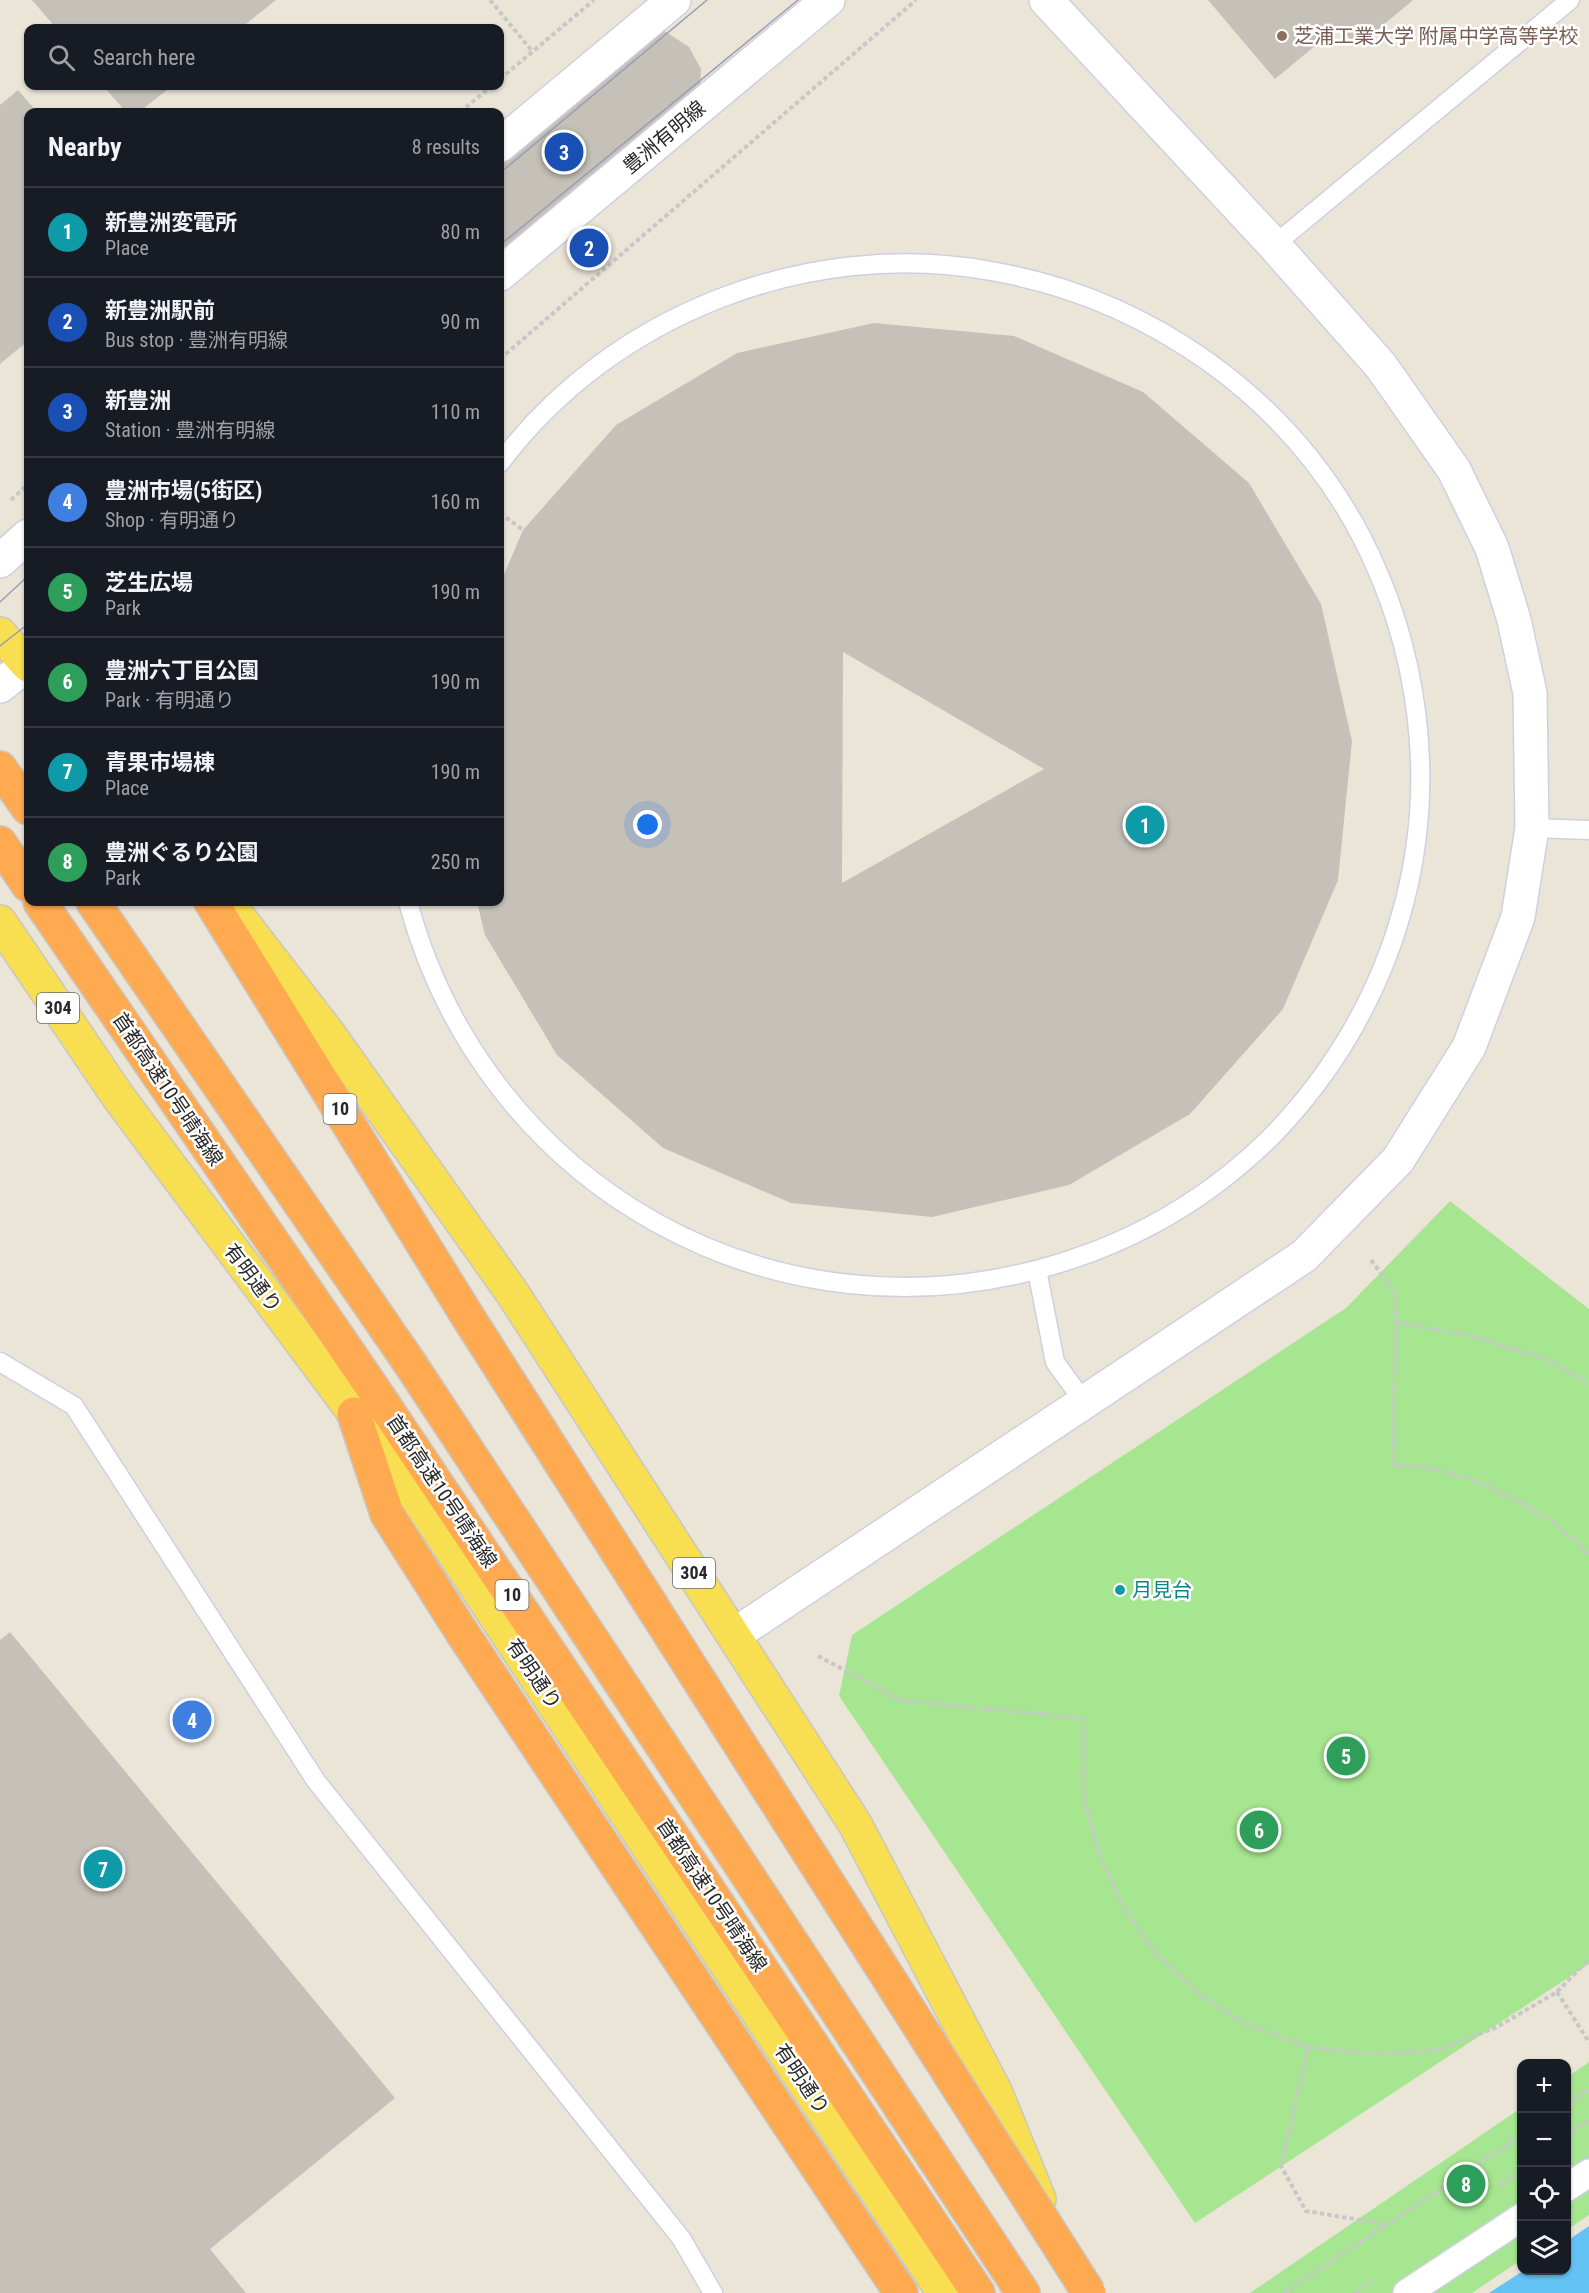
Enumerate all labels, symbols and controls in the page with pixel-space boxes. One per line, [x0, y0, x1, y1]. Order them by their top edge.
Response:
search box [24, 24, 504, 90]
place label: 芝浦工業大学 附属中学高等学校 [1294, 24, 1579, 48]
marker: 芝浦工業大学 附属中学高等学校 [1275, 29, 1289, 43]
icon: search [45, 41, 78, 74]
text: Search here [93, 45, 195, 70]
street label: 豊洲有明線 [618, 96, 710, 178]
pin: 3 [544, 130, 584, 174]
text: Nearby [48, 132, 122, 162]
text: 8 results [412, 135, 480, 159]
text: 新豊洲変電所 [105, 210, 237, 235]
text: 1 [62, 220, 73, 244]
text: 80 m [441, 220, 480, 244]
pin: 2 [570, 226, 608, 270]
text: Place [105, 236, 149, 260]
text: 新豊洲駅前 [105, 298, 215, 323]
text: 2 [62, 310, 73, 334]
text: 90 m [441, 310, 480, 334]
text: Bus stop · 豊洲有明線 [105, 328, 288, 352]
text: 新豊洲 [105, 388, 171, 413]
text: 3 [62, 400, 73, 424]
text: 110 m [431, 400, 480, 424]
text: Station · 豊洲有明線 [105, 418, 275, 442]
text: 豊洲市場(5街区) [105, 478, 262, 503]
text: 4 [62, 490, 73, 514]
text: 160 m [431, 490, 480, 514]
text: Shop · 有明通り [105, 508, 239, 532]
text: 芝生広場 [105, 570, 193, 595]
text: 5 [62, 580, 73, 604]
text: 190 m [431, 580, 480, 604]
text: Park [105, 596, 141, 620]
text: 豊洲六丁目公園 [105, 658, 259, 683]
text: 6 [62, 670, 73, 694]
text: 190 m [431, 670, 480, 694]
text: Park · 有明通り [105, 688, 235, 712]
text: 青果市場棟 [105, 750, 215, 775]
text: 7 [62, 760, 73, 784]
text: 190 m [431, 760, 480, 784]
text: Place [105, 776, 149, 800]
pin: 1 [1126, 802, 1164, 848]
your location [633, 810, 662, 839]
text: 豊洲ぐるり公園 [105, 840, 259, 865]
text: 8 [62, 850, 73, 874]
text: 250 m [431, 850, 480, 874]
text: Park [105, 866, 141, 890]
road number: 304 [37, 993, 79, 1023]
street label: 首都高速10号晴海線 [108, 1008, 228, 1170]
road number: 10 [324, 1094, 356, 1124]
street label: 有明通り [219, 1239, 287, 1317]
street label: 首都高速10号晴海線 [382, 1410, 502, 1572]
road number: 304 [673, 1558, 715, 1588]
place label: 月見台 [1132, 1578, 1192, 1602]
road number: 10 [496, 1580, 528, 1610]
marker: 月見台 [1113, 1583, 1127, 1597]
street label: 有明通り [502, 1634, 566, 1714]
pin: 4 [172, 1698, 212, 1742]
pin: 5 [1326, 1734, 1366, 1778]
pin: 6 [1240, 1808, 1278, 1852]
street label: 首都高速10号晴海線 [652, 1814, 772, 1976]
pin: 7 [84, 1846, 122, 1892]
street label: 有明通り [770, 2039, 834, 2119]
map controls [1517, 2059, 1571, 2275]
button: + [1517, 2059, 1571, 2113]
button: − [1517, 2113, 1571, 2167]
pin: 8 [1446, 2162, 1486, 2206]
button: locate [1517, 2167, 1571, 2221]
button: layers [1517, 2221, 1571, 2275]

